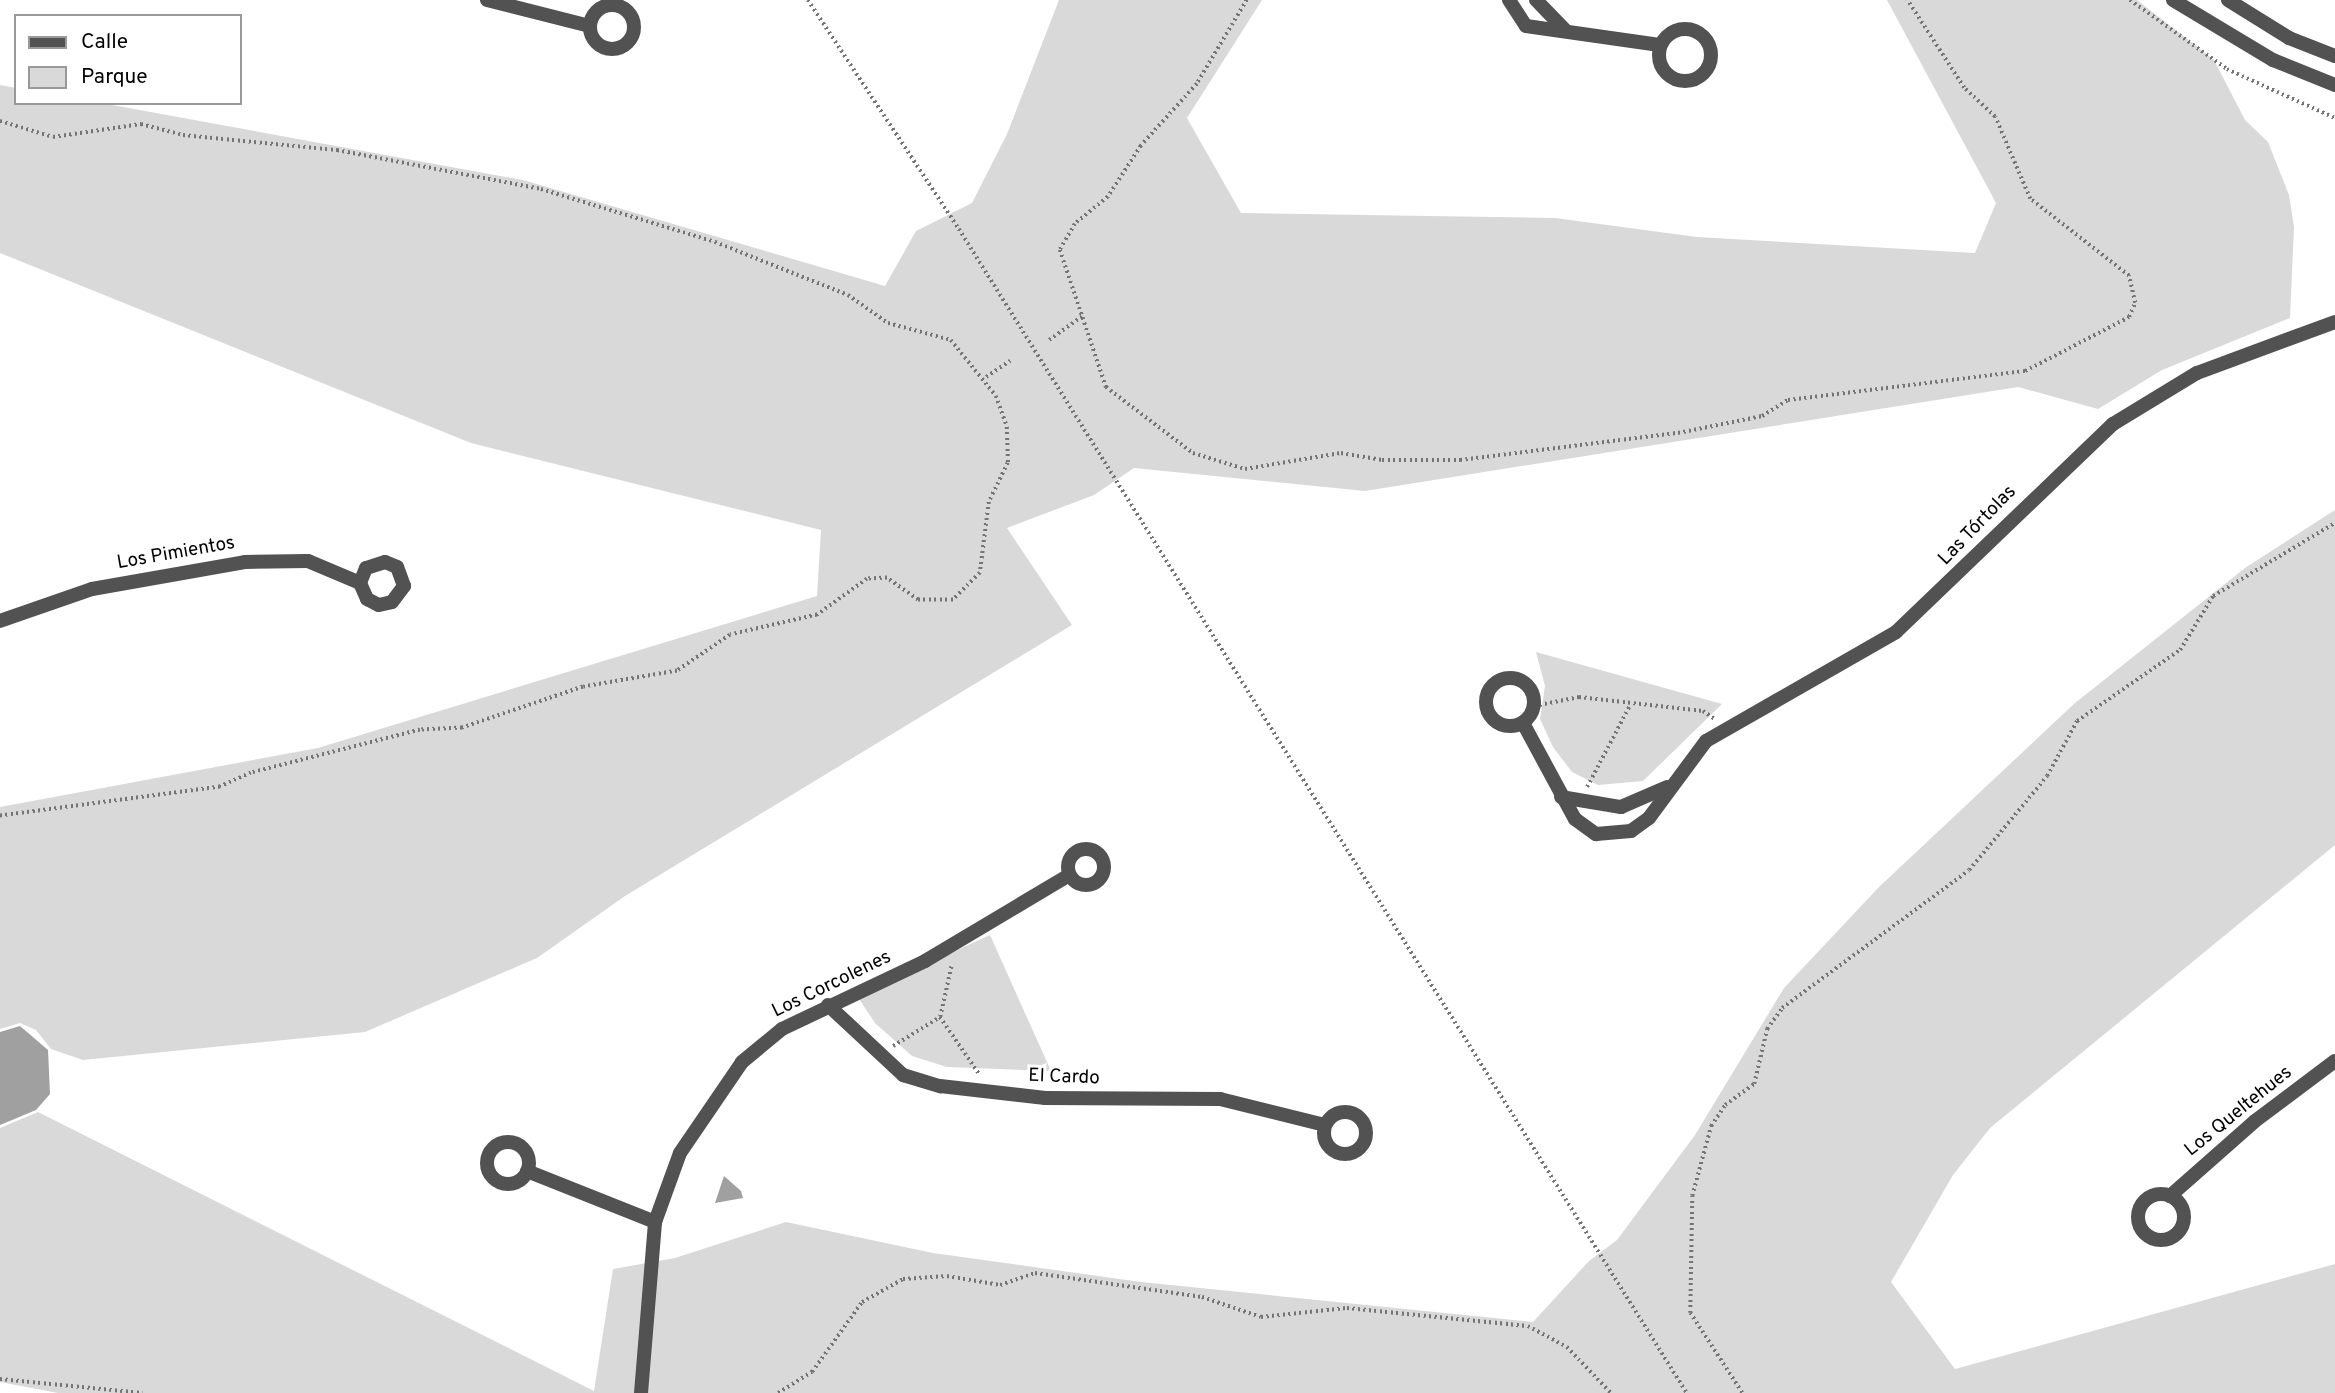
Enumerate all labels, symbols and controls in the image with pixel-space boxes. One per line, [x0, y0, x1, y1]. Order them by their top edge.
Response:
legend [14, 14, 242, 105]
text: Calle [81, 29, 128, 56]
text: Parque [81, 64, 148, 91]
street label: Las Tórtolas [1934, 481, 2022, 571]
street label: Los Pimientos [115, 532, 237, 576]
street label: Los Corcolenes [769, 946, 895, 1024]
street label: Los Queltehues [2181, 1062, 2297, 1162]
street label: El Cardo [1028, 1065, 1100, 1091]

